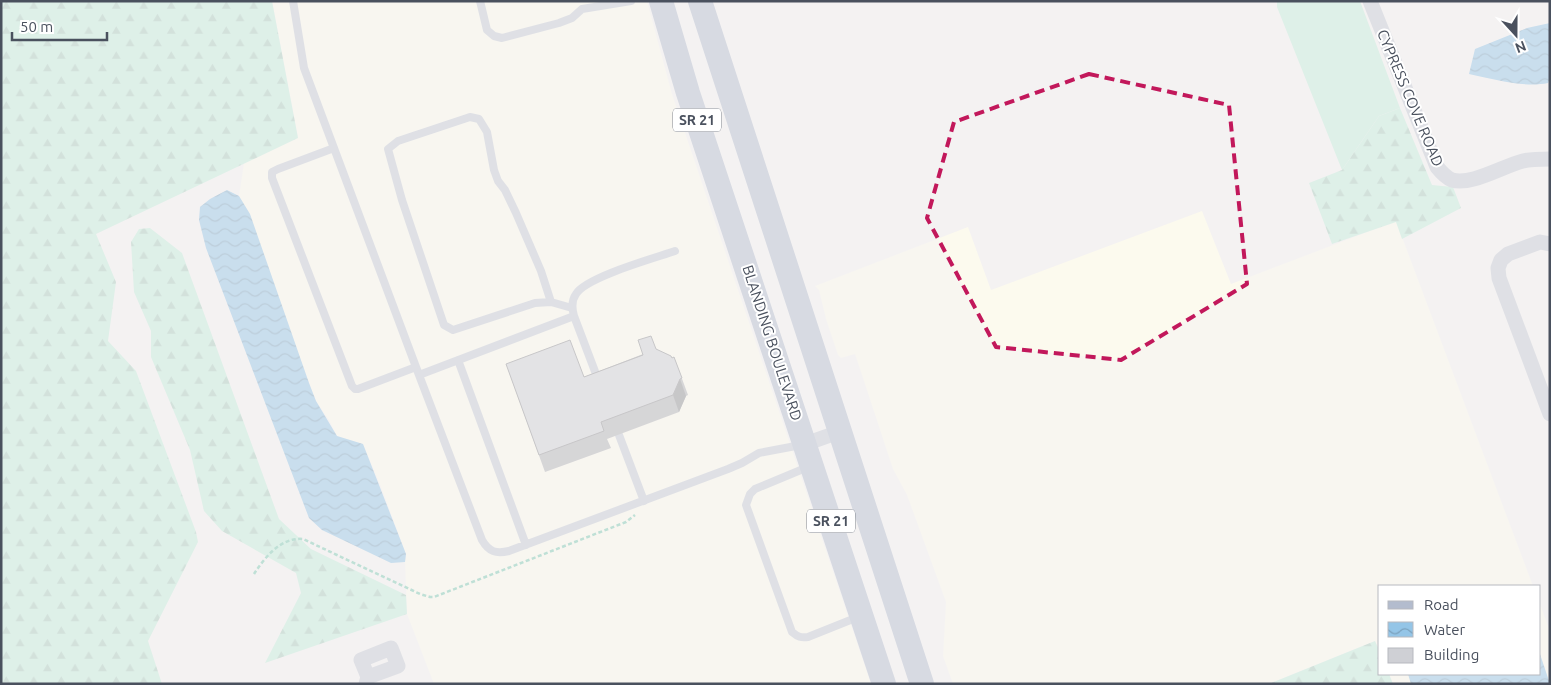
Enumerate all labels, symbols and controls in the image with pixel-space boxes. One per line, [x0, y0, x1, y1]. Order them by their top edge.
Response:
scale bar [12, 10, 108, 42]
north arrow [1491, 10, 1541, 60]
text: 50 m [20, 18, 53, 35]
street label: CYPRESS COVE ROAD [1374, 27, 1447, 169]
text: N [1513, 38, 1528, 56]
road number: SR 21 [673, 108, 721, 132]
street label: BLANDING BOULEVARD [739, 263, 806, 423]
road number: SR 21 [807, 510, 855, 532]
legend [1378, 585, 1541, 675]
text: Road [1424, 596, 1459, 613]
text: Water [1424, 621, 1465, 638]
text: Building [1424, 646, 1479, 663]

